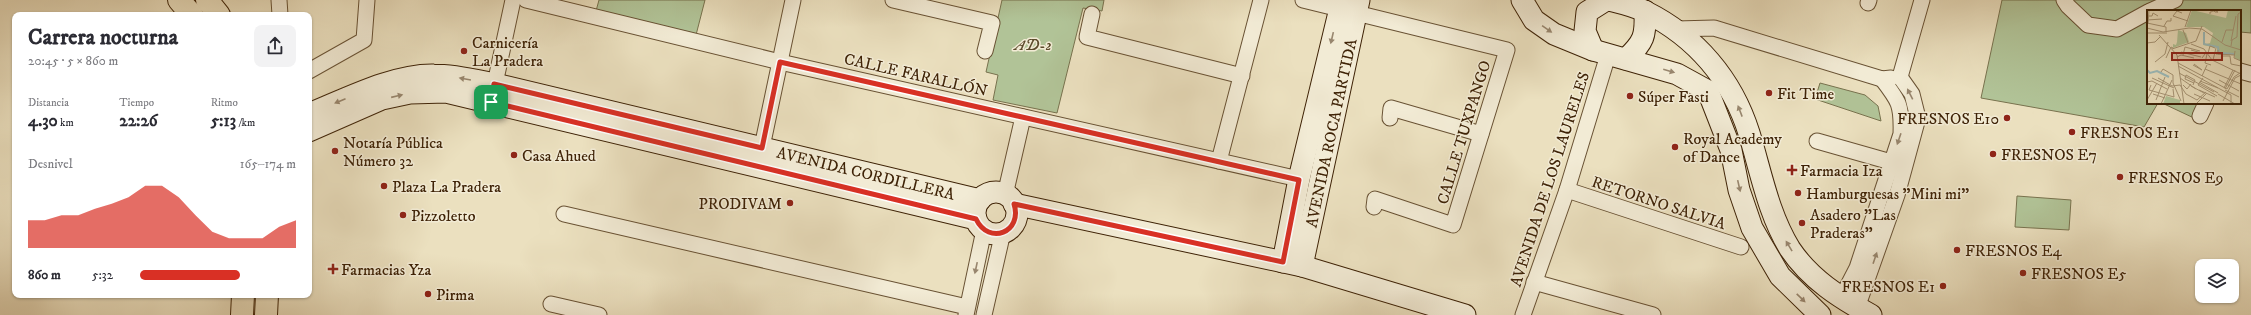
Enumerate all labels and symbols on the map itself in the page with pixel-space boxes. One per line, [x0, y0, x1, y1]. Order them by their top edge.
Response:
inset map [2147, 10, 2241, 104]
one-way arrow [1542, 25, 1552, 33]
one-way arrow [1329, 32, 1335, 44]
place label: Carnicería La Pradera [472, 33, 543, 71]
park label: AD-2 [1013, 35, 1051, 55]
street label: AVENIDA ROCA PARTIDA [1301, 36, 1362, 230]
marker: Carnicería La Pradera [459, 46, 469, 56]
street label: CALLE FARALLÓN [842, 49, 989, 101]
street label: CALLE TUXPANGO [1433, 58, 1495, 207]
street label: AVENIDA DE LOS LAURELES [1506, 69, 1594, 289]
one-way arrow [1663, 69, 1676, 75]
one-way arrow [459, 75, 471, 81]
place label: Fit Time [1777, 84, 1835, 104]
pin [474, 85, 508, 119]
place label: Súper Fasti [1638, 87, 1709, 107]
marker: Fit Time [1764, 88, 1774, 98]
one-way arrow [1907, 88, 1914, 99]
marker: Súper Fasti [1625, 91, 1635, 101]
one-way arrow [391, 93, 403, 99]
one-way arrow [333, 99, 345, 105]
one-way arrow [1737, 104, 1743, 116]
place label: FRESNOS E10 [1897, 109, 1999, 129]
marker: FRESNOS E10 [2002, 113, 2012, 123]
place label: FRESNOS E11 [2080, 123, 2179, 143]
marker: FRESNOS E11 [2067, 127, 2077, 137]
place label: Royal Academy of Dance [1683, 129, 1782, 167]
place label: Notaría Pública Número 32 [343, 133, 443, 171]
one-way arrow [1896, 134, 1902, 146]
marker: Royal Academy of Dance [1670, 142, 1680, 152]
street label: AVENIDA CORDILLERA [775, 143, 957, 205]
place label: FRESNOS E7 [2001, 145, 2097, 165]
marker: Notaría Pública Número 32 [330, 146, 340, 156]
place label: Casa Ahued [522, 146, 596, 166]
marker: FRESNOS E7 [1988, 149, 1998, 159]
marker: Casa Ahued [509, 150, 519, 160]
place label: Farmacia Iza [1800, 161, 1883, 181]
marker: Farmacia Iza [1787, 165, 1797, 175]
place label: FRESNOS E9 [2128, 168, 2224, 188]
street label: RETORNO SALVIA [1589, 172, 1729, 234]
marker: FRESNOS E9 [2115, 172, 2125, 182]
place label: Plaza La Pradera [392, 177, 501, 197]
one-way arrow [1736, 180, 1742, 192]
marker: Plaza La Pradera [379, 181, 389, 191]
place label: Hamburguesas "Mini mi" [1806, 184, 1969, 204]
marker: Hamburguesas "Mini mi" [1793, 188, 1803, 198]
place label: PRODIVAM [698, 194, 782, 214]
marker: PRODIVAM [785, 198, 795, 208]
place label: Asadero "Las Praderas" [1810, 205, 1896, 243]
place label: Pizzoletto [411, 206, 476, 226]
marker: Pizzoletto [398, 210, 408, 220]
marker: Asadero "Las Praderas" [1797, 218, 1807, 228]
one-way arrow [1786, 240, 1793, 252]
place label: FRESNOS E4 [1965, 241, 2063, 261]
marker: FRESNOS E4 [1952, 245, 1962, 255]
one-way arrow [1872, 251, 1878, 263]
place label: Farmacias Yza [341, 260, 432, 280]
one-way arrow [972, 262, 978, 274]
marker: Farmacias Yza [328, 264, 338, 274]
place label: FRESNOS E5 [2031, 264, 2127, 284]
marker: FRESNOS E5 [2018, 268, 2028, 278]
place label: FRESNOS E1 [1842, 277, 1935, 297]
marker: FRESNOS E1 [1938, 281, 1948, 291]
place label: Pirma [436, 285, 474, 305]
marker: Pirma [423, 289, 433, 299]
one-way arrow [1796, 293, 1806, 303]

